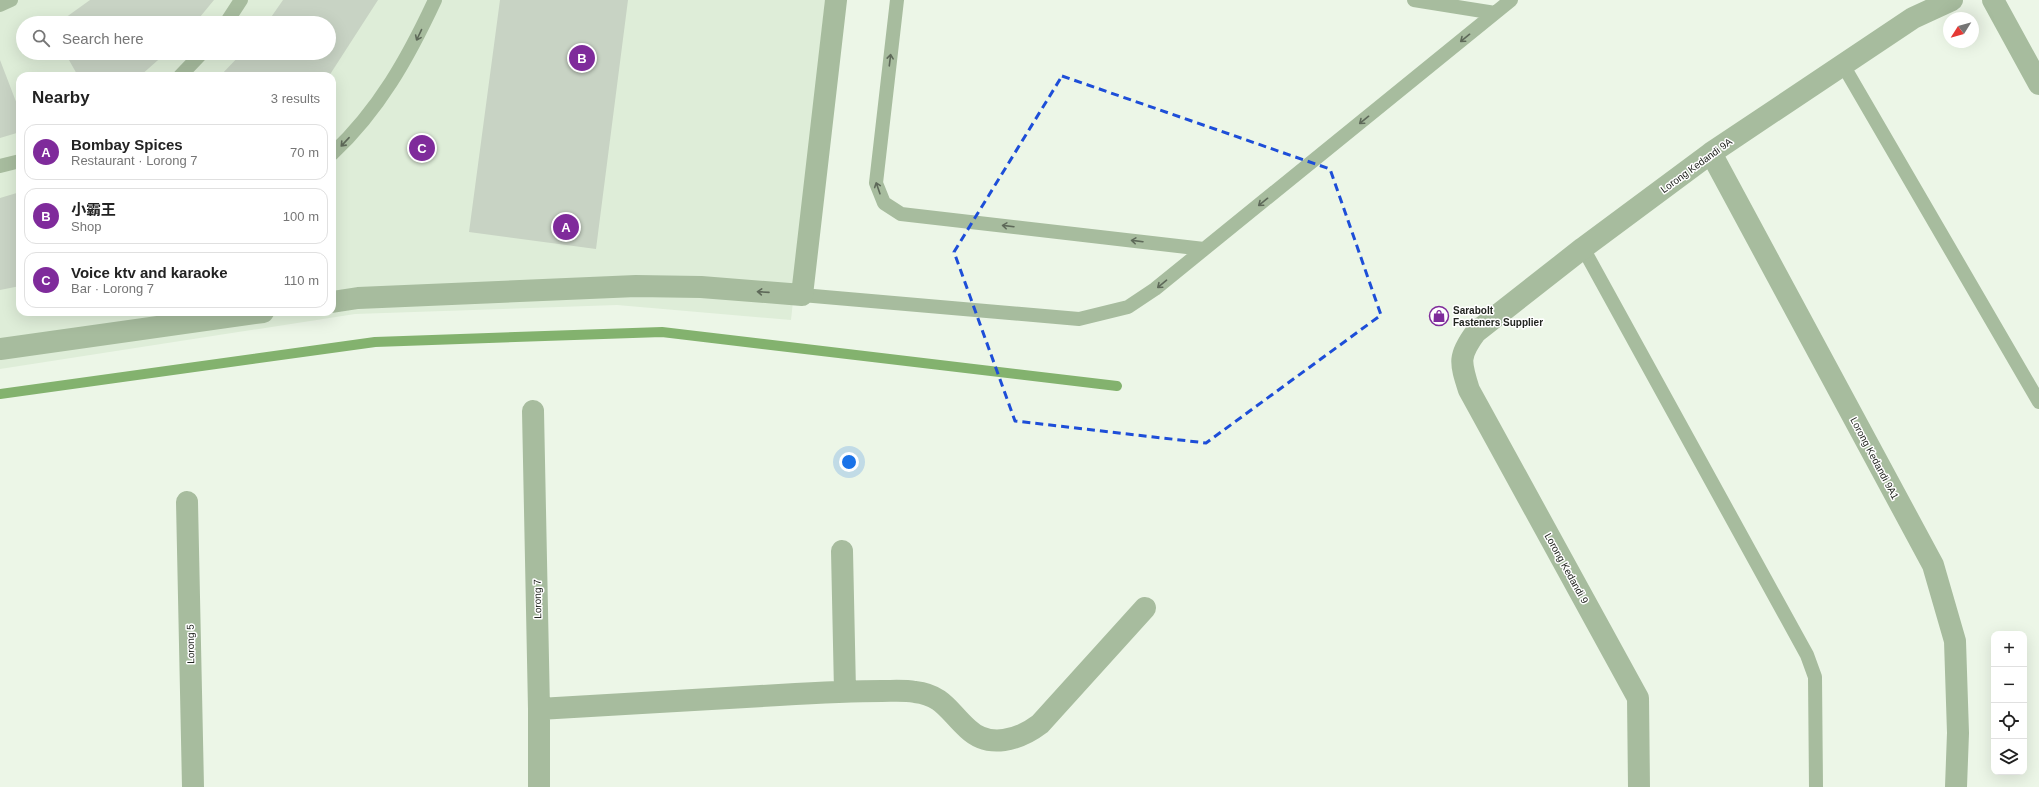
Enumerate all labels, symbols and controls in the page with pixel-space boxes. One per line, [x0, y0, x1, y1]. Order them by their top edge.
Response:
north arrow [1943, 12, 1979, 48]
search box [16, 16, 336, 60]
icon: search [30, 27, 52, 49]
one-way arrow [415, 29, 422, 41]
text: Search here [62, 30, 144, 47]
one-way arrow [1459, 33, 1470, 42]
pin: B [569, 43, 595, 73]
one-way arrow [886, 53, 894, 66]
text: Nearby [32, 88, 90, 107]
text: 3 results [271, 91, 320, 106]
one-way arrow [1359, 115, 1369, 124]
pin: C [409, 133, 435, 163]
text: Bombay Spices [71, 136, 183, 153]
one-way arrow [340, 136, 349, 147]
street label: Lorong Kedandi 9A [1658, 136, 1734, 195]
text: A [41, 145, 51, 160]
text: 70 m [290, 145, 319, 160]
text: Restaurant · Lorong 7 [71, 153, 197, 168]
one-way arrow [874, 182, 881, 195]
one-way arrow [1257, 197, 1268, 206]
text: 小霸王 [71, 201, 116, 218]
text: B [41, 209, 51, 224]
text: 100 m [283, 209, 319, 224]
pin: A [553, 212, 579, 242]
text: Shop [71, 219, 101, 234]
one-way arrow [1002, 222, 1015, 230]
one-way arrow [1131, 238, 1144, 245]
text: Voice ktv and karaoke [71, 264, 227, 281]
text: C [41, 273, 51, 288]
text: 110 m [284, 273, 319, 288]
one-way arrow [1157, 279, 1168, 288]
text: Bar · Lorong 7 [71, 281, 154, 296]
one-way arrow [757, 289, 770, 296]
shop icon: Sarabolt Fasteners Supplier [1428, 305, 1450, 327]
place label: Sarabolt Fasteners Supplier [1453, 305, 1543, 328]
street label: Lorong Kedandi 9A1 [1848, 415, 1901, 501]
your location [839, 452, 859, 472]
street label: Lorong Kedandi 9 [1543, 531, 1591, 606]
street label: Lorong 7 [532, 579, 543, 619]
street label: Lorong 5 [185, 624, 196, 664]
map controls [1991, 631, 2027, 775]
button: + [1991, 631, 2027, 667]
button: − [1991, 667, 2027, 703]
button: locate [1991, 703, 2027, 739]
button: layers [1991, 739, 2027, 775]

